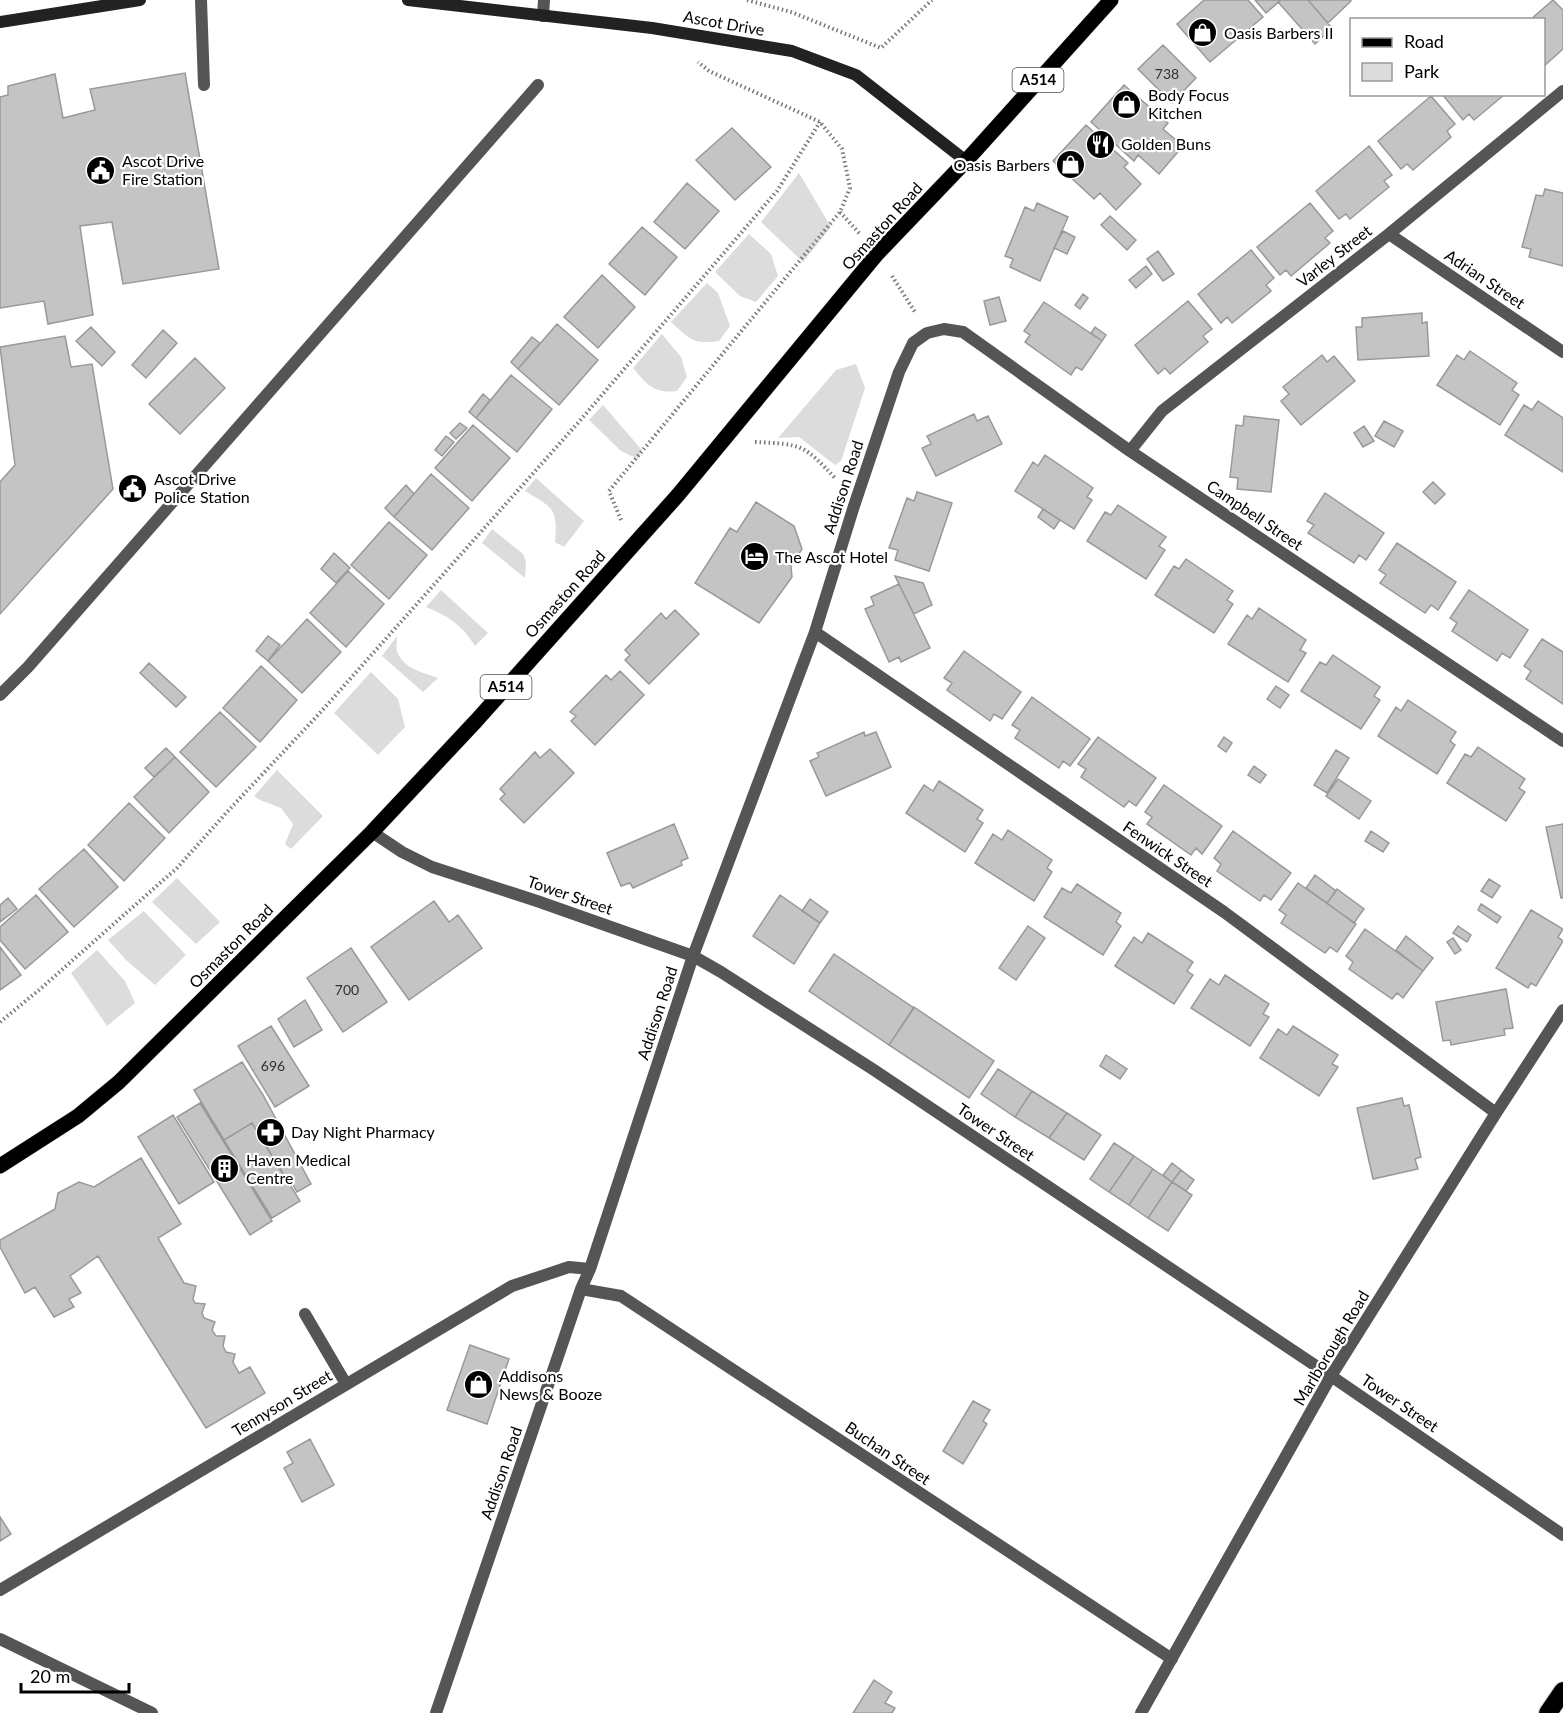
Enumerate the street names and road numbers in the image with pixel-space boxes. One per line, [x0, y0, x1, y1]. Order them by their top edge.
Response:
street label: Ascot Drive [682, 6, 766, 39]
road number: A514 [1012, 68, 1064, 92]
street label: Osmaston Road [837, 178, 926, 273]
street label: Varley Street [1293, 220, 1375, 291]
street label: Adrian Street [1442, 245, 1529, 312]
street label: Addison Road [819, 438, 867, 536]
street label: Campbell Street [1204, 475, 1307, 554]
street label: Osmaston Road [520, 546, 609, 641]
road number: A514 [480, 675, 532, 699]
street label: Fenwick Street [1120, 817, 1217, 891]
street label: Tower Street [525, 871, 616, 918]
street label: Osmaston Road [185, 900, 277, 992]
street label: Addison Road [633, 964, 681, 1062]
street label: Tower Street [954, 1099, 1039, 1165]
street label: Marlborough Road [1289, 1287, 1372, 1409]
street label: Tennyson Street [228, 1365, 335, 1440]
street label: Tower Street [1358, 1370, 1443, 1436]
street label: Buchan Street [842, 1417, 935, 1488]
street label: Addison Road [476, 1424, 525, 1522]

